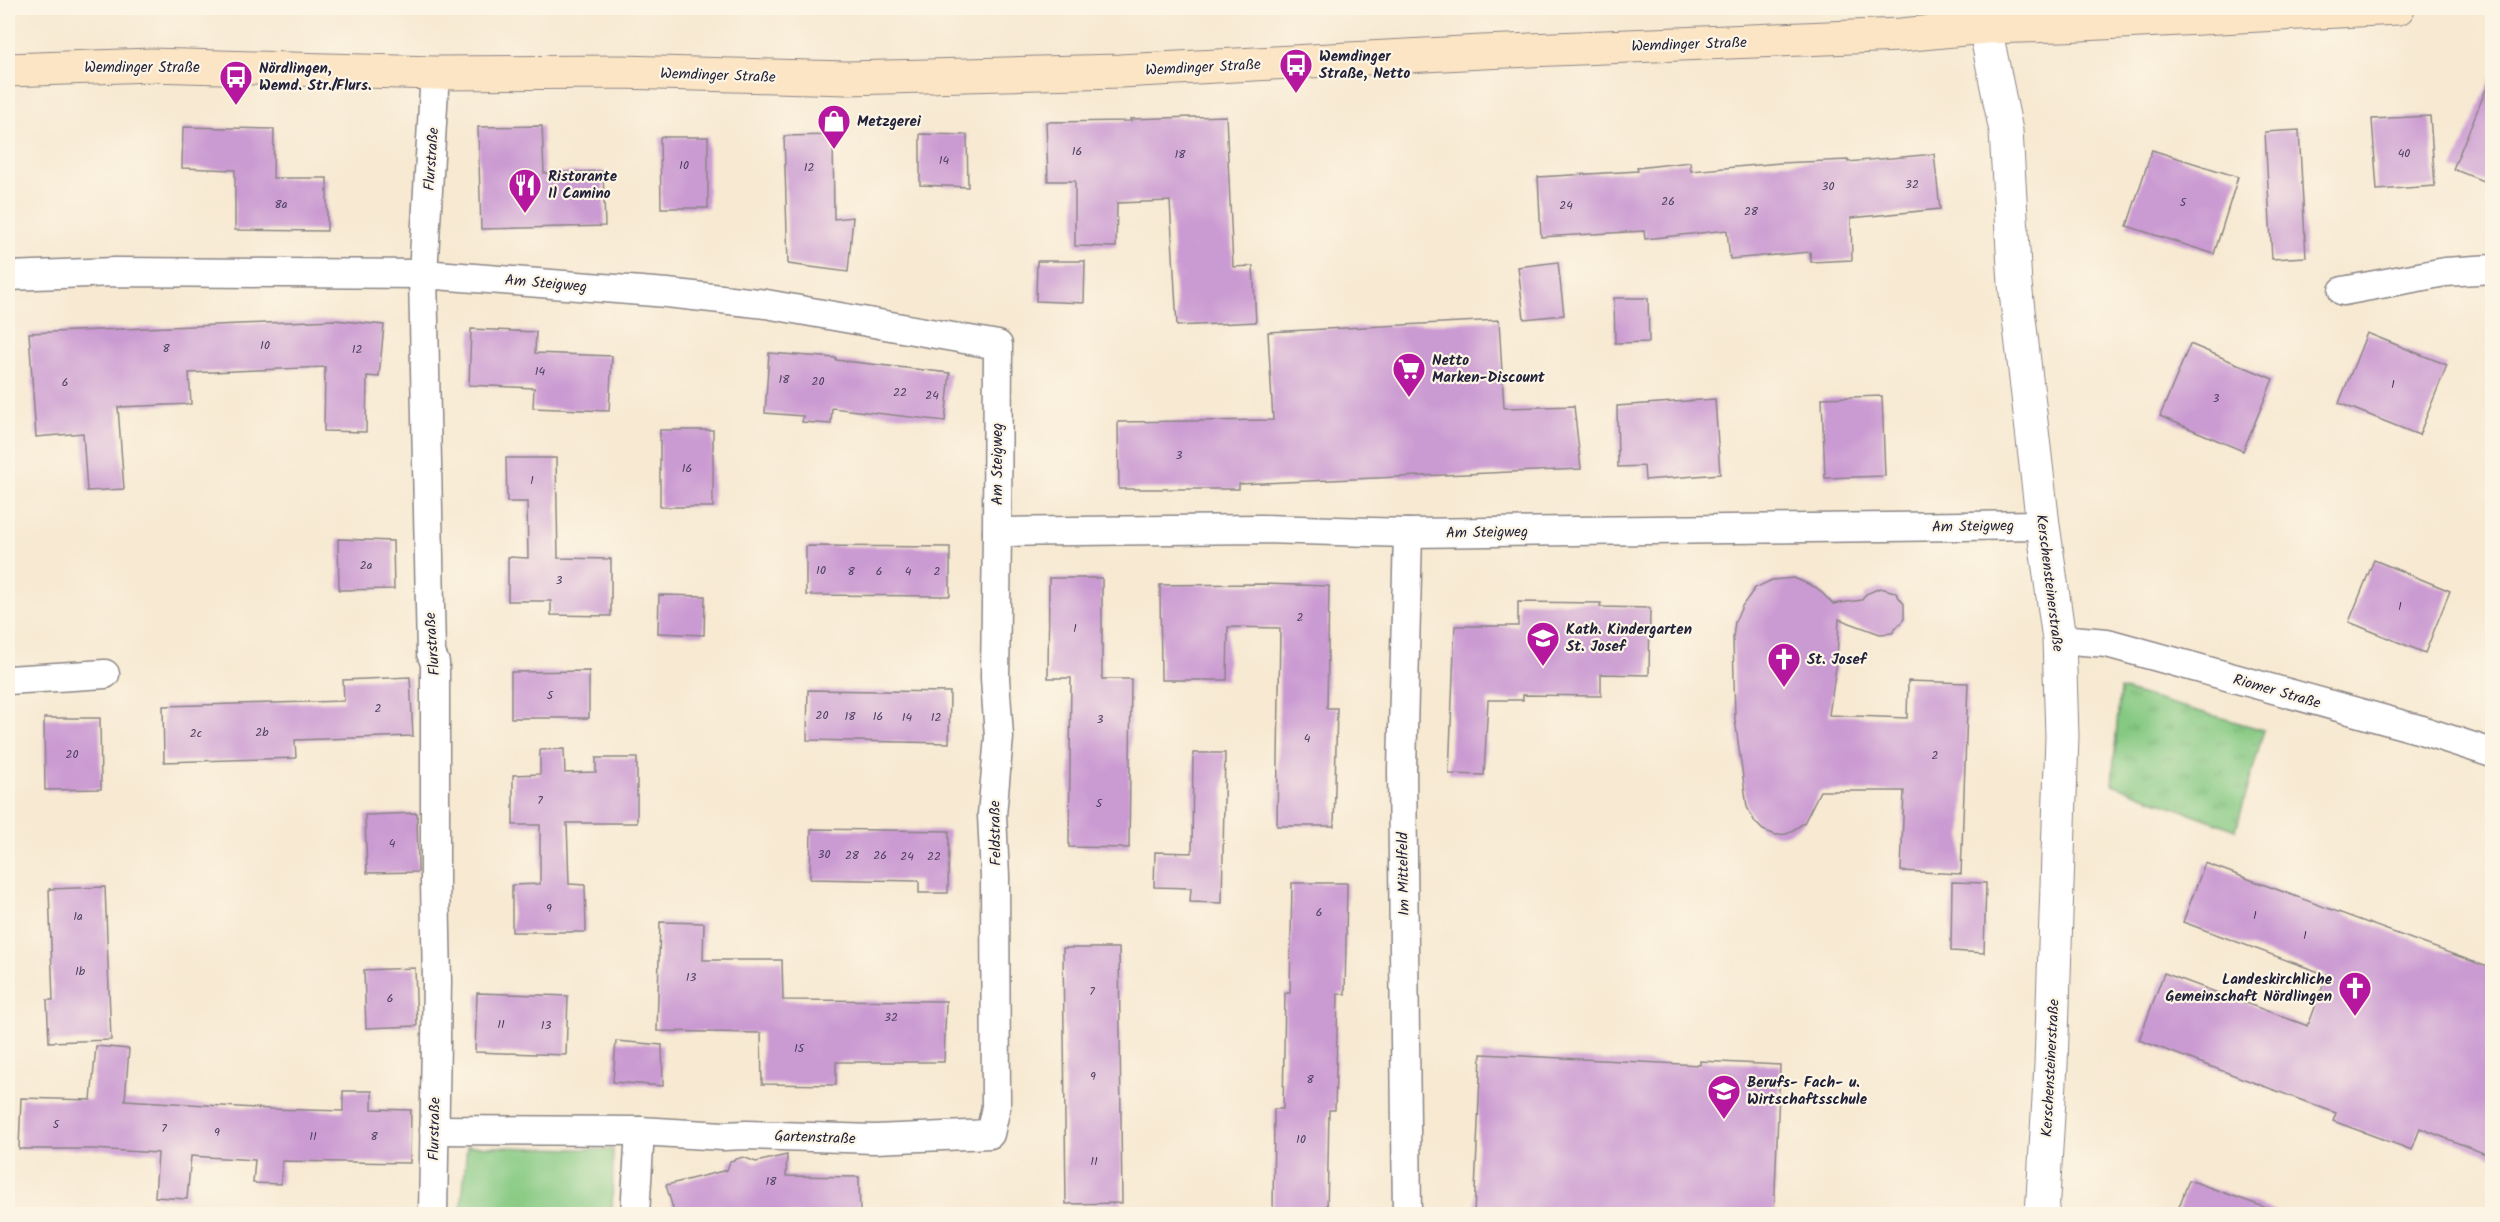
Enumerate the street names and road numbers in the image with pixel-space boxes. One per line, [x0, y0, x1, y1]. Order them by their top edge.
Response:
street label: Wemdinger Straße [1631, 31, 1747, 59]
street label: Wemdinger Straße [1145, 53, 1262, 83]
street label: Wemdinger Straße [84, 56, 200, 80]
street label: Wemdinger Straße [660, 62, 776, 90]
street label: Flurstraße [418, 126, 446, 192]
street label: Am Steigweg [504, 268, 588, 300]
street label: Am Steigweg [986, 423, 1010, 505]
street label: Kerschensteinerstraße [2029, 513, 2069, 653]
street label: Am Steigweg [1932, 514, 2014, 540]
street label: Am Steigweg [1446, 520, 1528, 546]
street label: Flurstraße [419, 611, 447, 676]
street label: Riomer Straße [2230, 668, 2324, 716]
street label: Feldstraße [983, 800, 1009, 866]
street label: Im Mittelfeld [1391, 831, 1417, 916]
street label: Kerschensteinerstraße [2035, 998, 2067, 1138]
street label: Flurstraße [422, 1097, 448, 1161]
street label: Gartenstraße [774, 1125, 856, 1151]

